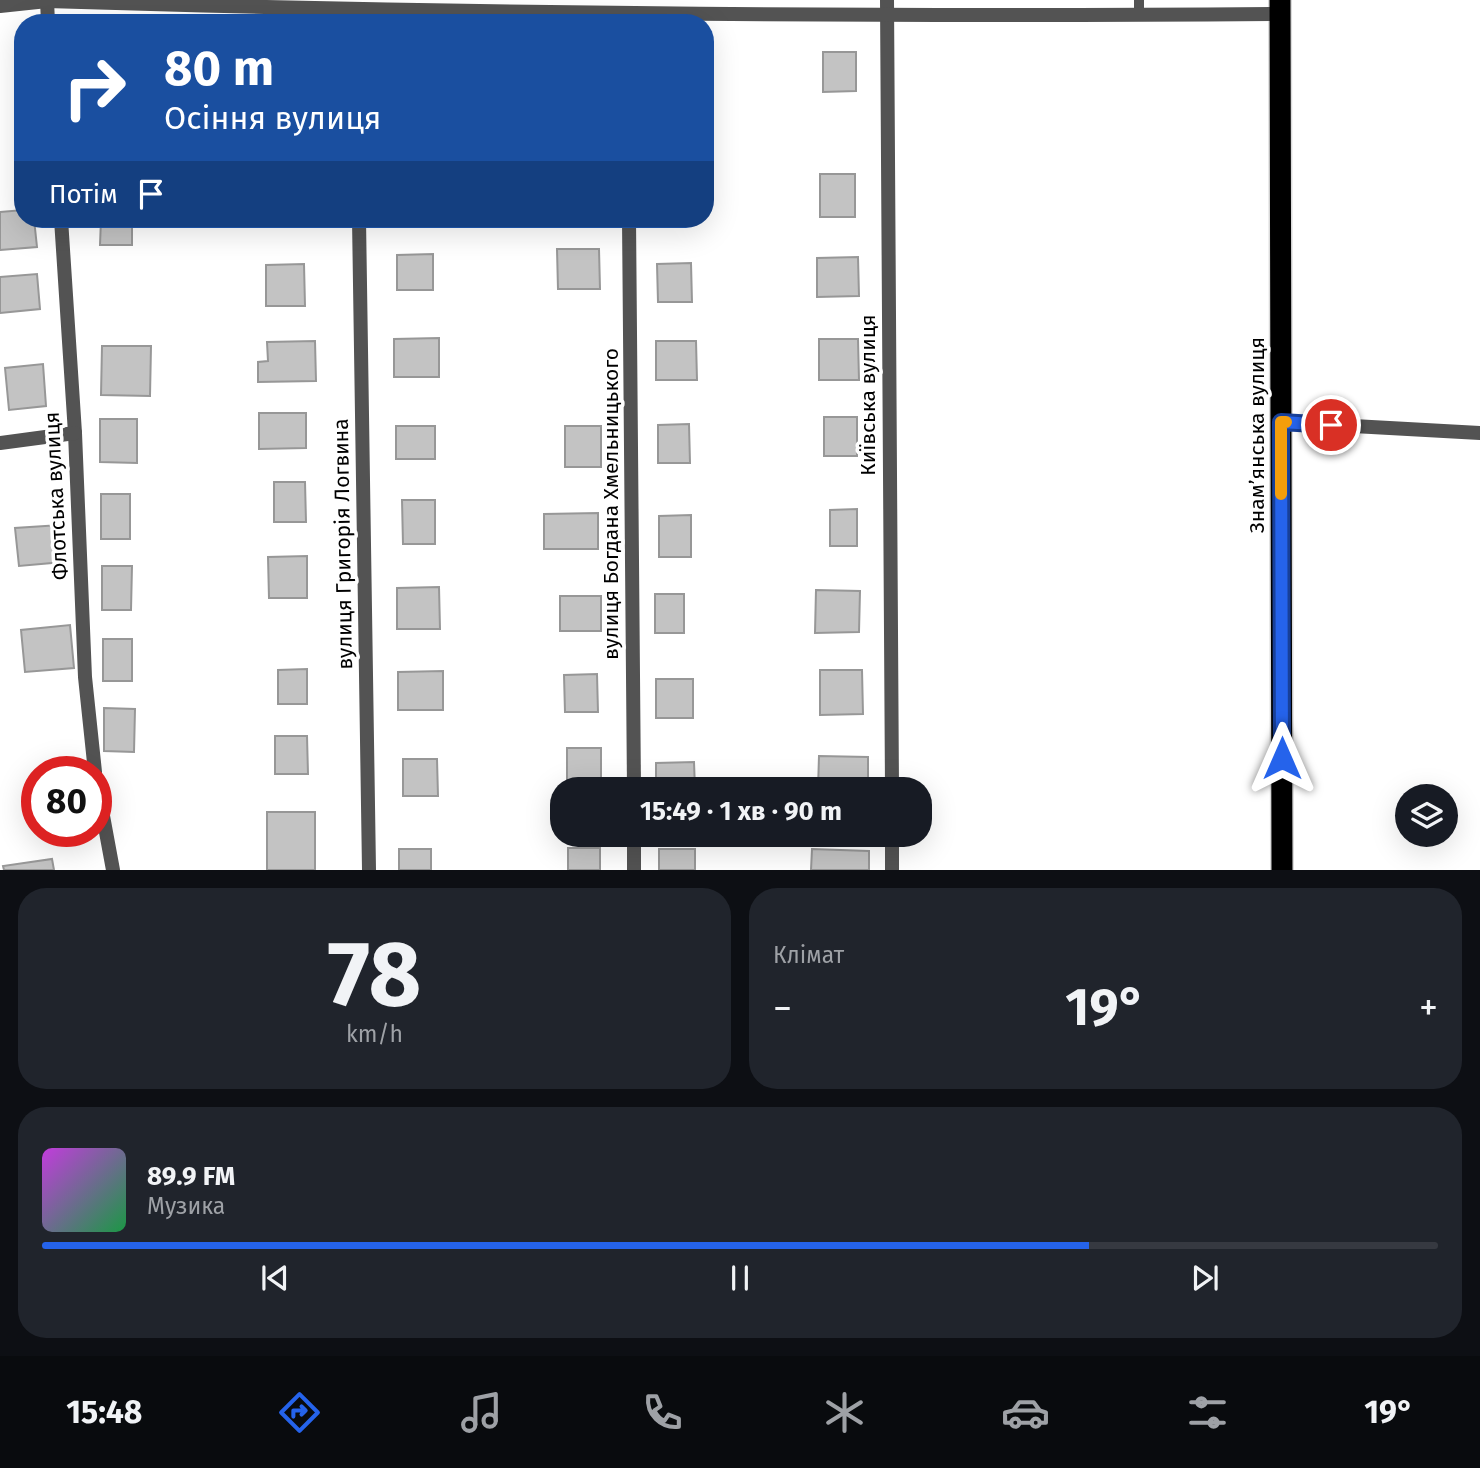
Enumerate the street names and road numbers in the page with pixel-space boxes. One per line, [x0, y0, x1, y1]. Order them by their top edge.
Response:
street label: Київська вулиця [855, 314, 881, 476]
street label: Знамʼянська вулиця [1244, 337, 1270, 533]
street label: вулиця Богдана Хмельницького [598, 348, 624, 660]
street label: Флотська вулиця [39, 411, 73, 581]
street label: вулиця Григорія Логвина [328, 418, 358, 670]

